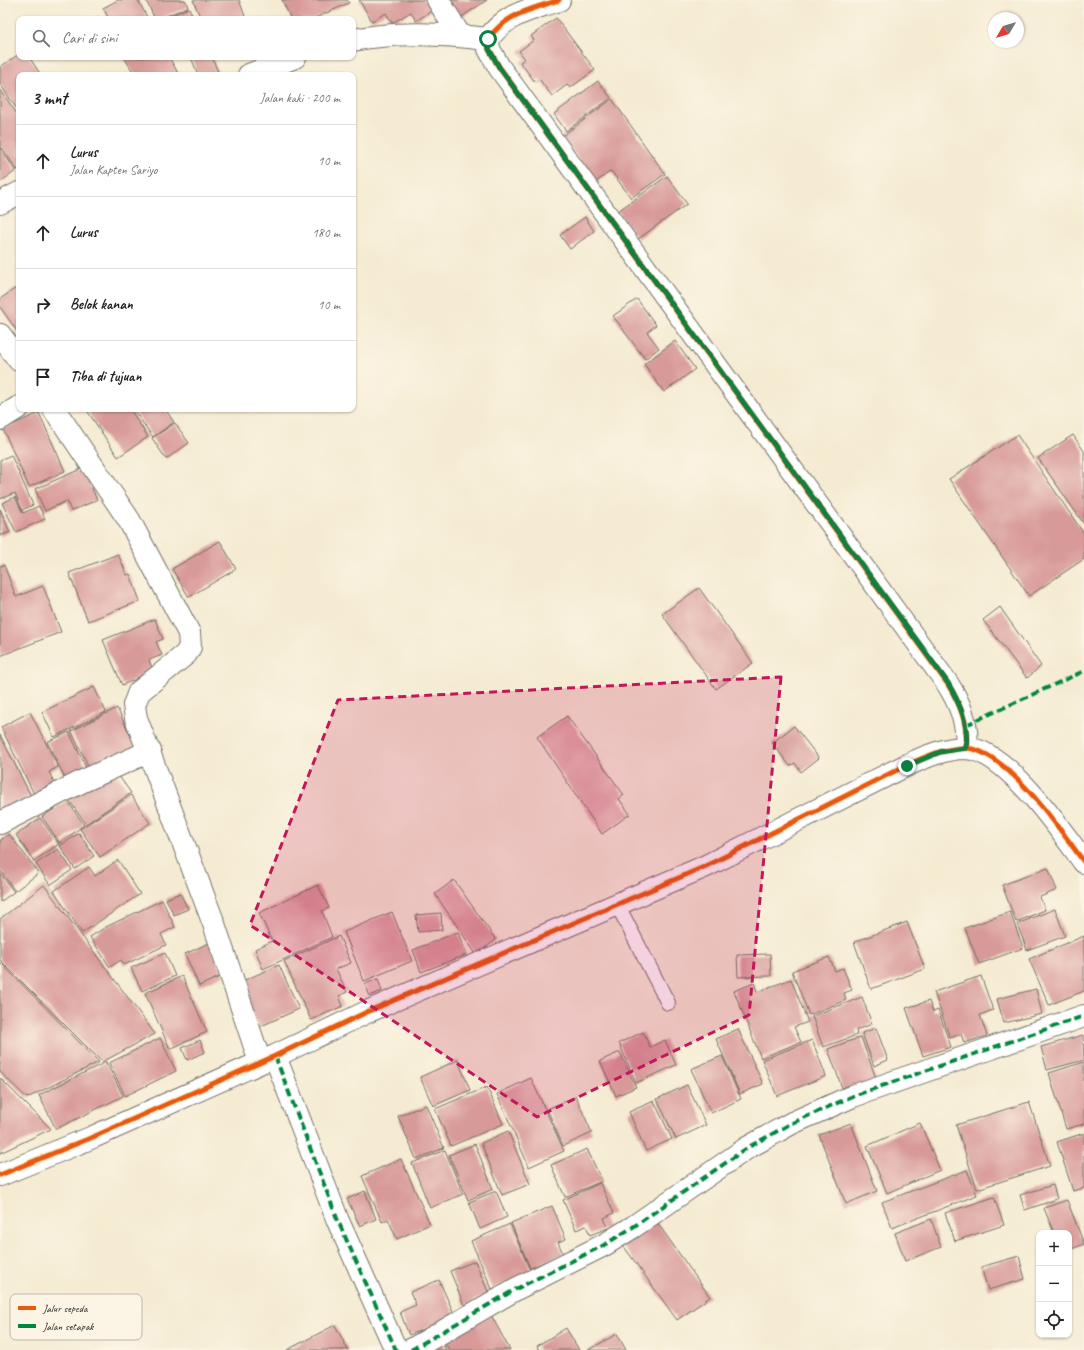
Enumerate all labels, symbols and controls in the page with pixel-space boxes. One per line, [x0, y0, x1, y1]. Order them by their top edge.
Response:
north arrow [988, 12, 1024, 48]
search box [16, 16, 356, 60]
icon: search [30, 27, 52, 49]
text: Cari di sini [62, 29, 117, 48]
route start [479, 30, 497, 48]
text: 3 mnt [32, 88, 67, 109]
text: Jalan kaki · 200 m [260, 90, 340, 106]
text: Lurus [70, 143, 98, 162]
icon: ahead [32, 150, 54, 172]
text: 10 m [318, 153, 340, 169]
text: Jalan Kapten Sariyo [70, 162, 157, 178]
icon: ahead [32, 222, 54, 244]
text: Lurus [70, 223, 98, 242]
text: 180 m [312, 225, 340, 241]
icon: right [32, 294, 54, 316]
text: Belok kanan [70, 295, 133, 314]
text: 10 m [318, 297, 340, 313]
icon: arrive [32, 366, 54, 388]
text: Tiba di tujuan [70, 367, 141, 386]
route end [898, 757, 916, 775]
map controls [1036, 1230, 1072, 1338]
button: + [1036, 1230, 1072, 1266]
button: − [1036, 1266, 1072, 1302]
legend [10, 1294, 142, 1340]
text: Jalur sepeda [42, 1301, 88, 1315]
button: locate [1036, 1302, 1072, 1338]
text: Jalan setapak [42, 1319, 94, 1333]

